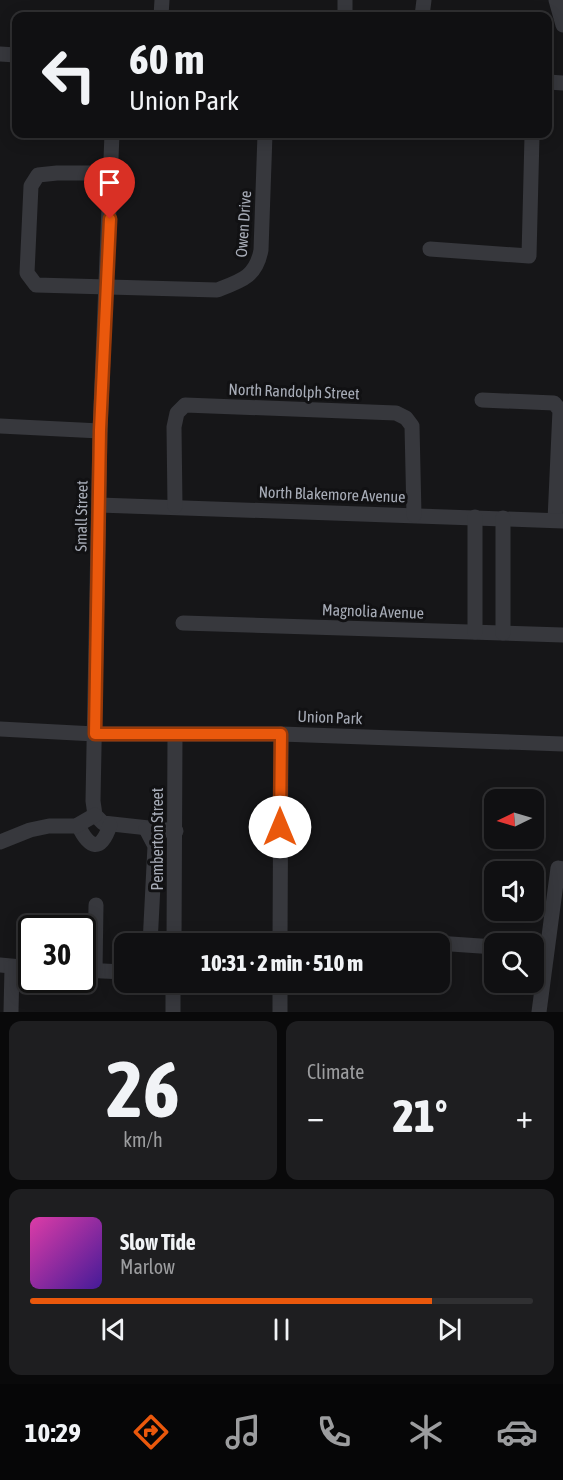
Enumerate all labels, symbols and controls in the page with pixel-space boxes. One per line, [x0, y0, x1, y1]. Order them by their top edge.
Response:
text: 60 m [129, 35, 204, 83]
icon: left [30, 36, 108, 114]
text: Union Park [129, 85, 239, 116]
pin [84, 157, 135, 219]
icon: arrive [93, 166, 126, 199]
street label: Owen Drive [232, 190, 254, 258]
street label: North Randolph Street [228, 380, 360, 403]
street label: Small Street [71, 480, 91, 552]
street label: North Blakemore Avenue [258, 482, 406, 506]
street label: Magnolia Avenue [322, 600, 424, 623]
street label: Union Park [297, 707, 363, 727]
street label: Pemberton Street [148, 787, 166, 890]
north arrow [484, 789, 544, 849]
map controls [484, 789, 544, 993]
position arrow [248, 795, 312, 859]
button: sound [484, 861, 544, 921]
speed limit sign: 30 [18, 915, 96, 993]
button: search [484, 933, 544, 993]
text: 10:31 · 2 min · 510 m [201, 950, 363, 976]
text: 26 [106, 1044, 180, 1134]
text: Climate [307, 1060, 364, 1083]
text: 21° [393, 1090, 447, 1142]
text: − [307, 1097, 324, 1135]
text: + [516, 1097, 533, 1135]
text: km/h [123, 1128, 163, 1151]
text: Slow Tide [120, 1229, 196, 1255]
text: Marlow [120, 1255, 175, 1278]
icon: previous [97, 1313, 130, 1346]
icon: pause [265, 1313, 298, 1346]
icon: next [433, 1313, 466, 1346]
icon: directions [130, 1411, 172, 1453]
icon: music [222, 1411, 264, 1453]
icon: phone [313, 1411, 355, 1453]
icon: climate [405, 1411, 447, 1453]
icon: car [496, 1411, 538, 1453]
text: 10:29 [25, 1417, 81, 1448]

